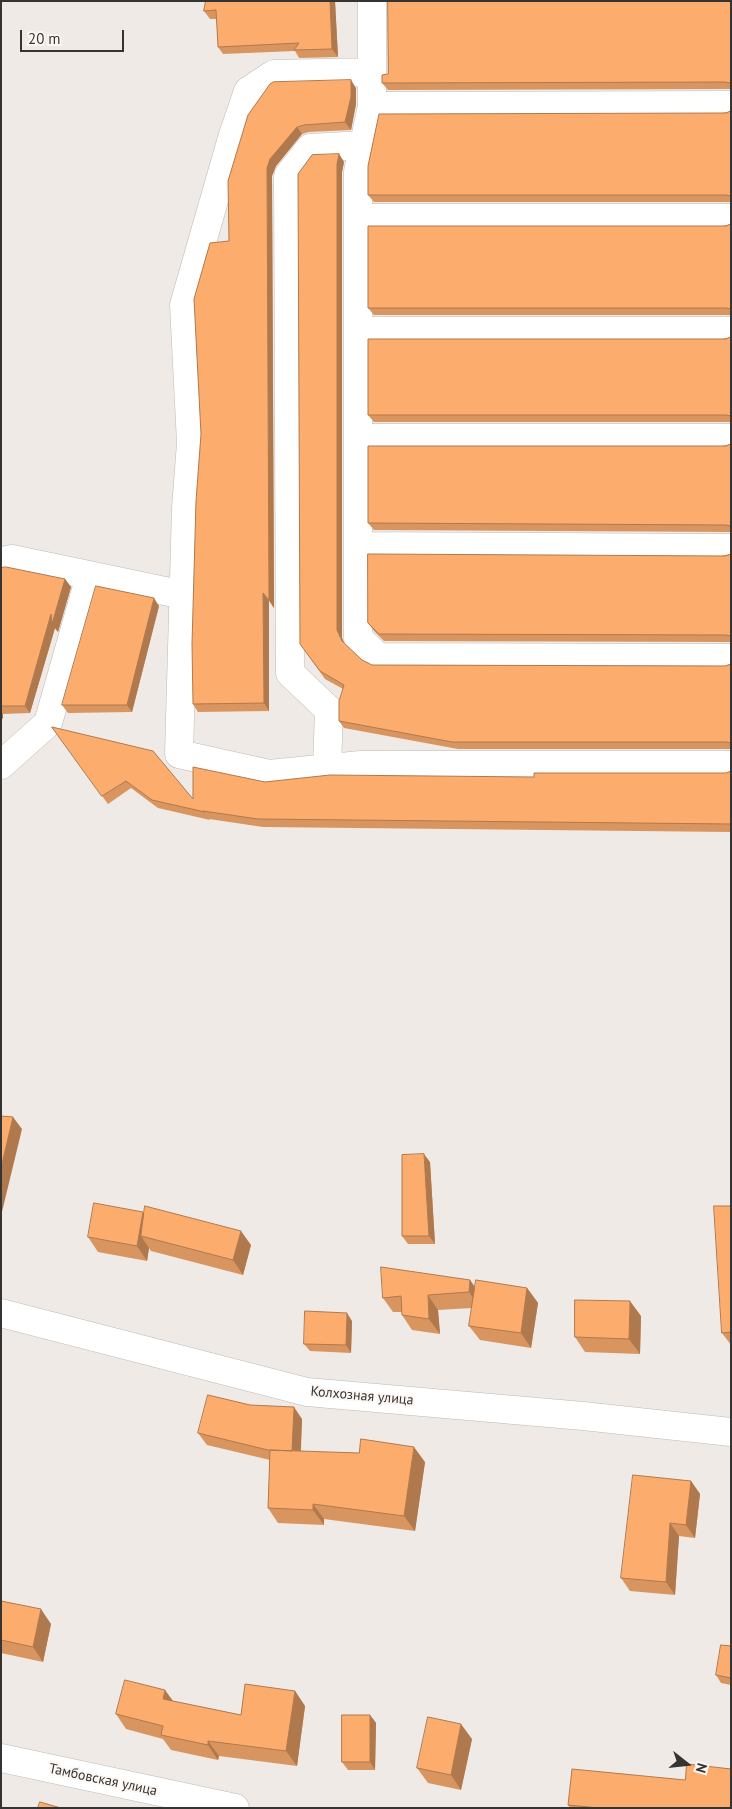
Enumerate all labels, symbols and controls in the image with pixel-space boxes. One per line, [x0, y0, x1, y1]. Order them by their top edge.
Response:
scale bar [22, 20, 126, 52]
text: 20 m [28, 29, 61, 48]
street label: Колхозная улица [310, 1383, 414, 1409]
north arrow [662, 1739, 712, 1789]
street label: Тамбовская улица [47, 1760, 159, 1800]
text: N [692, 1761, 711, 1775]

